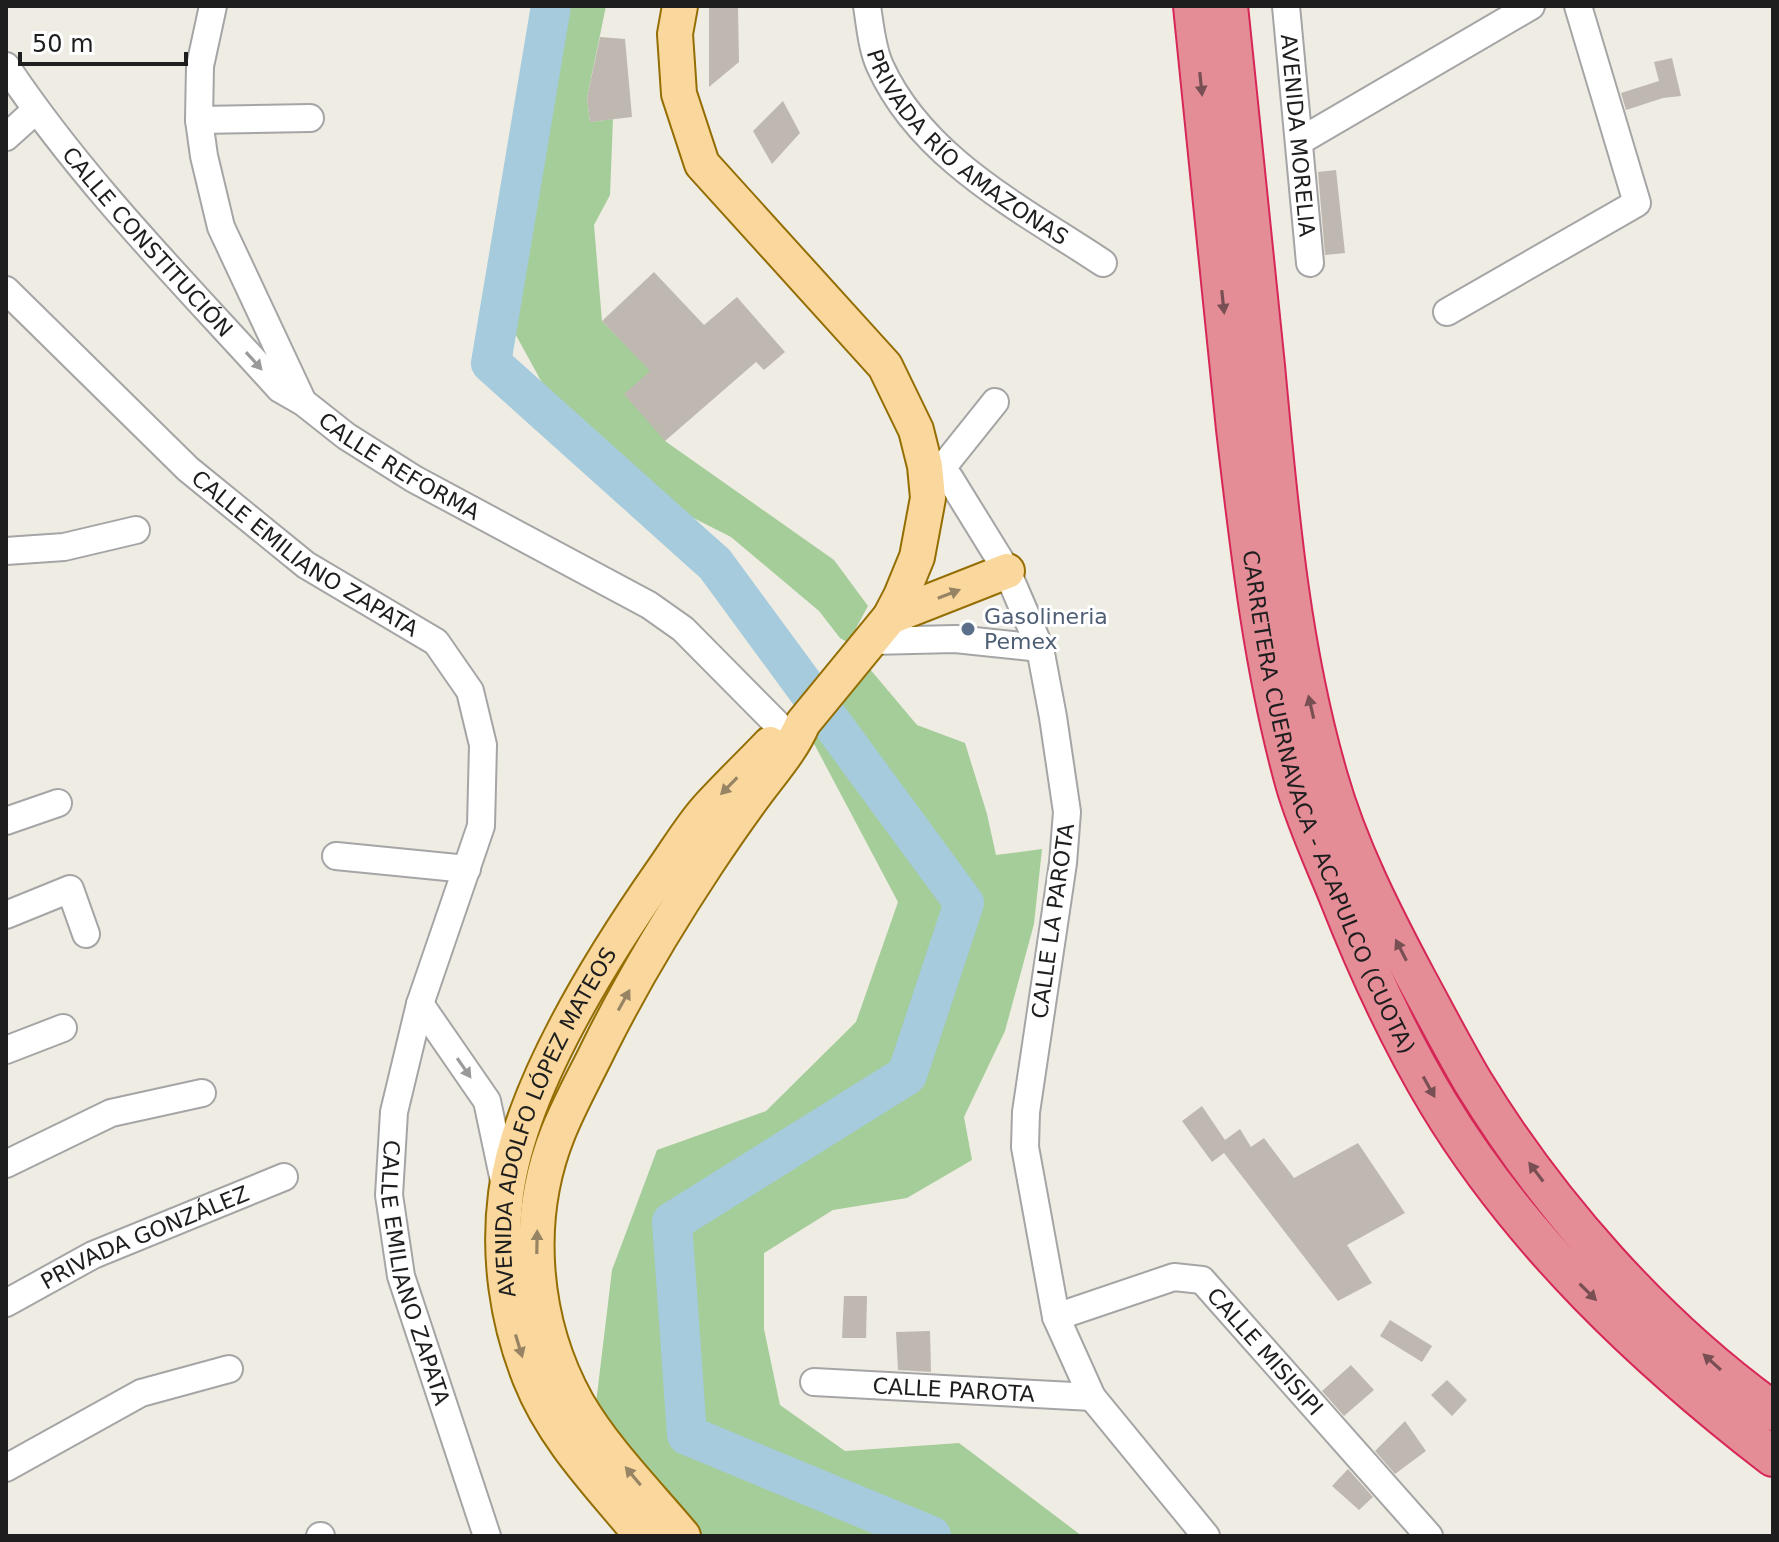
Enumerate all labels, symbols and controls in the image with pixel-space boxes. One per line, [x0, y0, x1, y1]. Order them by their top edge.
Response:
scale bar [20, 16, 186, 66]
text: 50 m [32, 30, 94, 58]
street label: AVENIDA MORELIA [1276, 33, 1320, 238]
street label: PRIVADA RÍO AMAZONAS [862, 46, 1073, 250]
one-way arrow [1194, 72, 1207, 97]
street label: CALLE CONSTITUCIÓN [58, 142, 238, 342]
one-way arrow [1216, 290, 1229, 315]
one-way arrow [245, 351, 263, 370]
street label: CALLE REFORMA [314, 407, 484, 524]
street label: CALLE EMILIANO ZAPATA [187, 465, 423, 641]
street label: CARRETERA CUERNAVACA - ACAPULCO (CUOTA) [1238, 549, 1420, 1058]
one-way arrow [937, 587, 961, 600]
place label: Gasolineria Pemex [984, 604, 1108, 654]
marker: Gasolineria Pemex [959, 620, 977, 638]
one-way arrow [1304, 695, 1317, 720]
one-way arrow [720, 776, 739, 795]
street label: CALLE LA PAROTA [1027, 822, 1079, 1020]
one-way arrow [1395, 939, 1408, 962]
street label: AVENIDA ADOLFO LÓPEZ MATEOS [491, 943, 621, 1299]
one-way arrow [617, 989, 631, 1011]
one-way arrow [456, 1057, 471, 1078]
one-way arrow [1422, 1076, 1436, 1098]
street label: CALLE EMILIANO ZAPATA [376, 1139, 455, 1408]
one-way arrow [1528, 1162, 1544, 1182]
street label: PRIVADA GONZÁLEZ [36, 1180, 252, 1294]
one-way arrow [531, 1229, 543, 1254]
street label: CALLE MISISIPI [1202, 1282, 1328, 1420]
one-way arrow [1578, 1282, 1597, 1301]
one-way arrow [513, 1335, 526, 1359]
one-way arrow [1703, 1354, 1722, 1372]
street label: CALLE PAROTA [872, 1373, 1035, 1406]
one-way arrow [625, 1466, 642, 1486]

